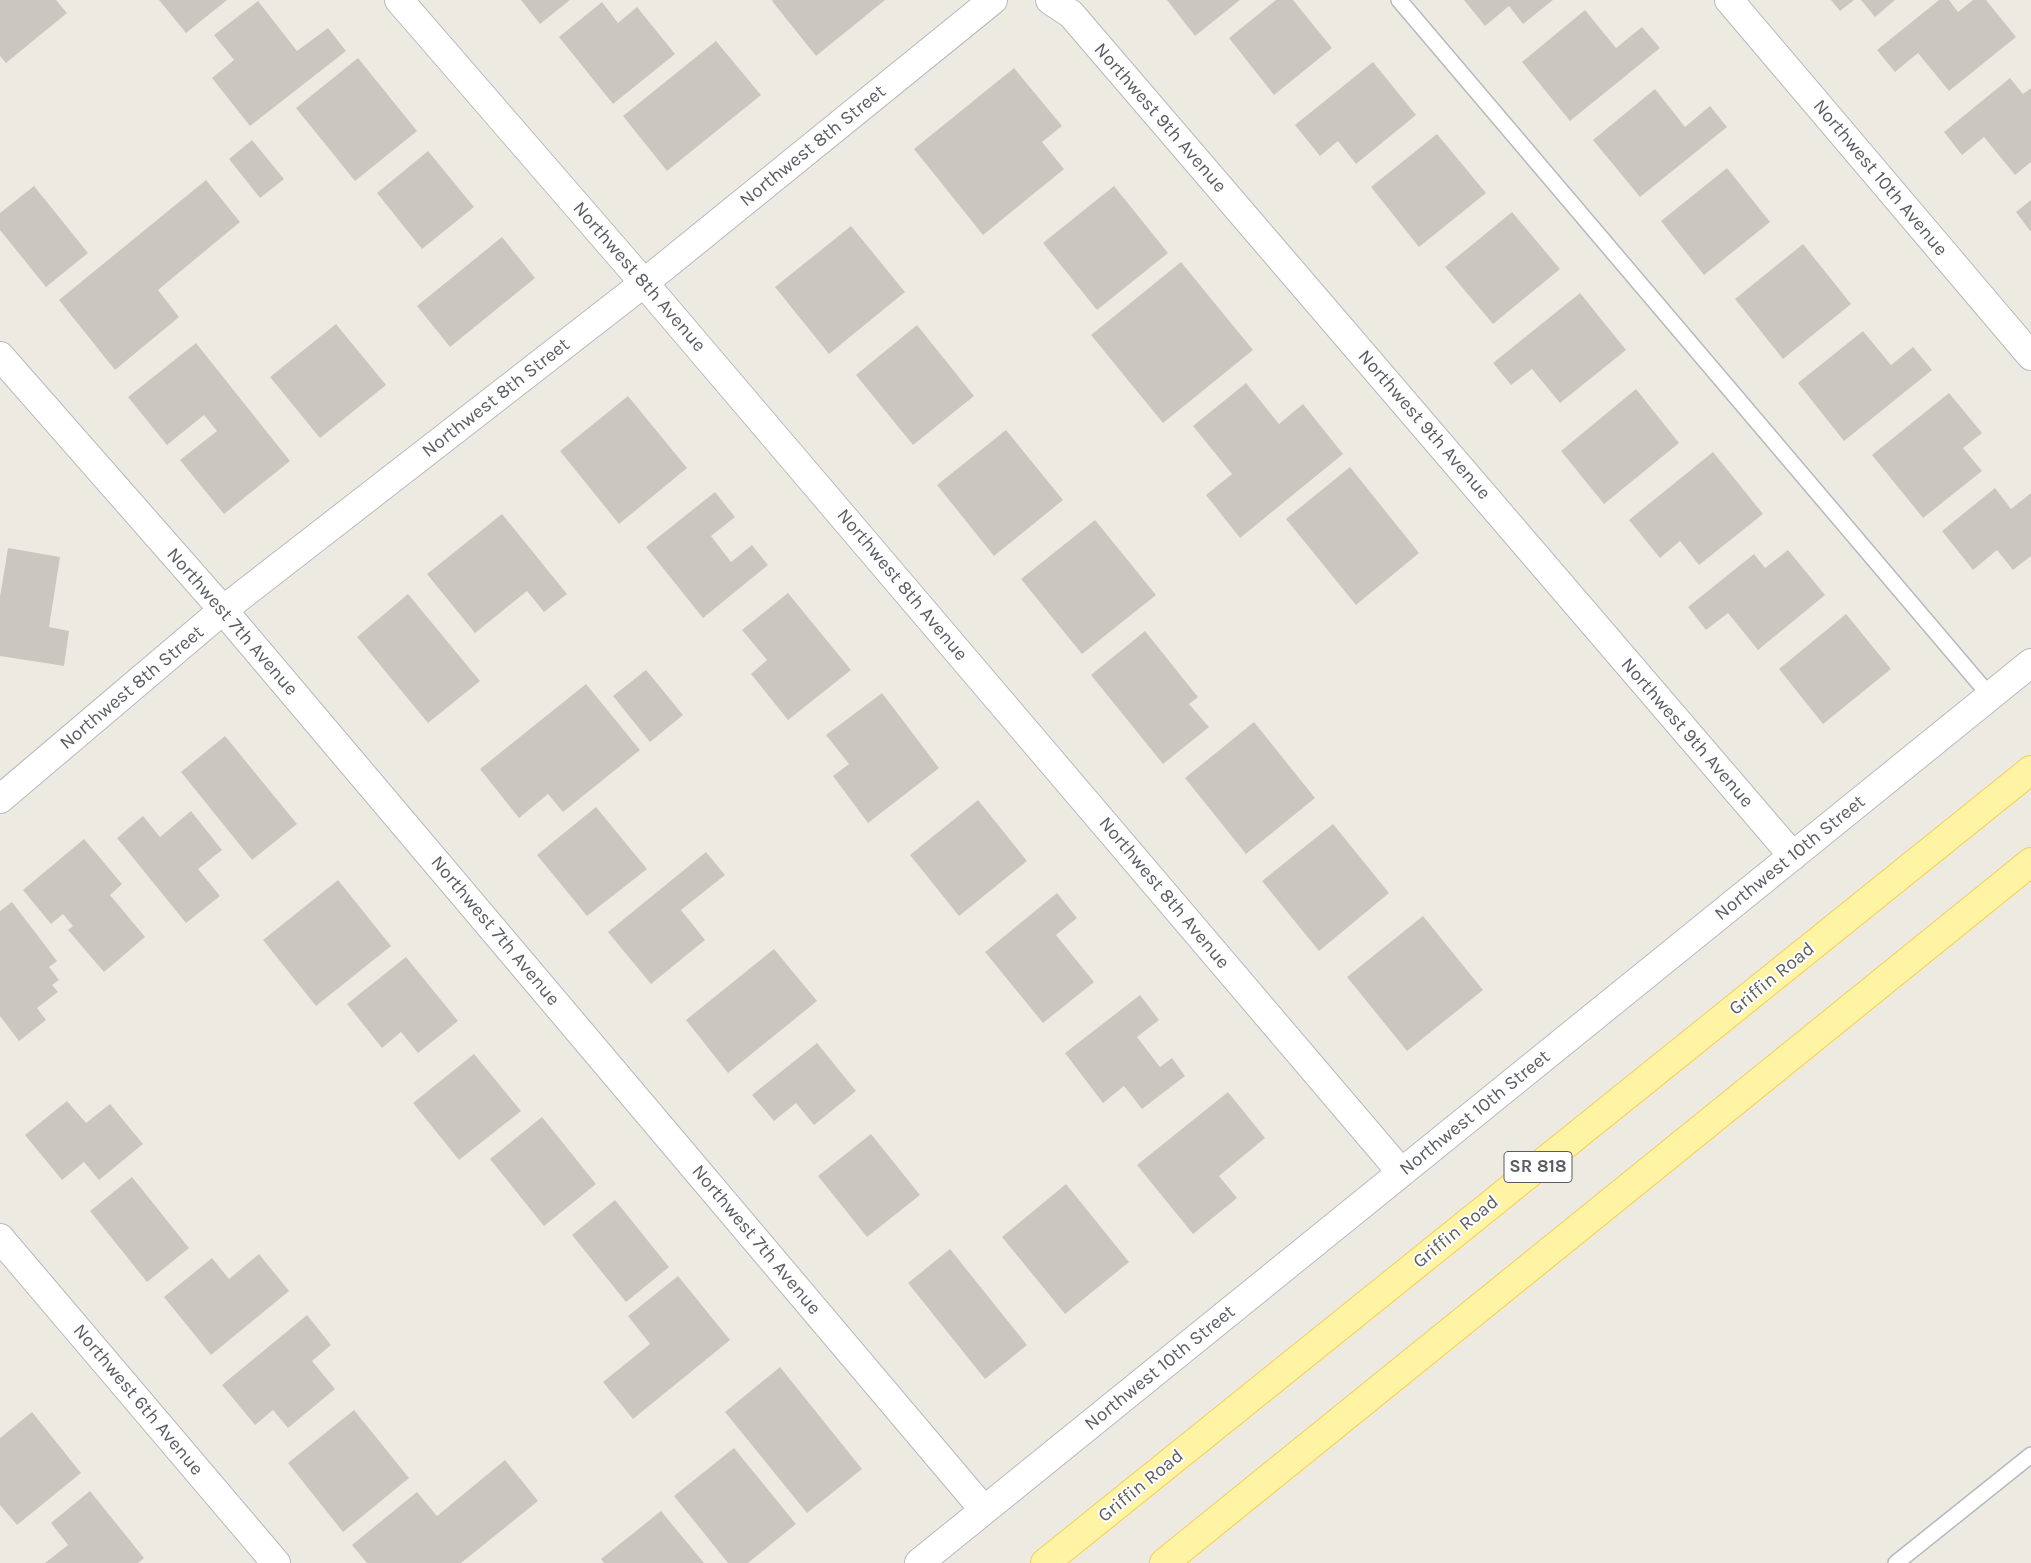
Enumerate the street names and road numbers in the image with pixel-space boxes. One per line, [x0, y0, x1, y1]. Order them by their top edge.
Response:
street label: Northwest 9th Avenue [1089, 39, 1231, 197]
street label: Northwest 8th Street [736, 80, 890, 212]
street label: Northwest 10th Avenue [1808, 95, 1952, 261]
street label: Northwest 8th Avenue [568, 197, 710, 357]
street label: Northwest 8th Street [418, 333, 574, 463]
street label: Northwest 9th Avenue [1353, 346, 1495, 504]
street label: Northwest 8th Avenue [832, 504, 972, 666]
street label: Northwest 7th Avenue [162, 543, 302, 701]
street label: Northwest 8th Street [55, 621, 209, 755]
street label: Northwest 9th Avenue [1616, 654, 1758, 812]
street label: Northwest 10th Street [1710, 790, 1870, 926]
street label: Northwest 8th Avenue [1094, 812, 1234, 974]
street label: Northwest 7th Avenue [426, 851, 564, 1011]
street label: Griffin Road [1725, 938, 1819, 1020]
street label: Northwest 10th Street [1395, 1045, 1555, 1181]
road number: SR 818 [1504, 1152, 1572, 1182]
street label: Northwest 7th Avenue [687, 1160, 825, 1320]
street label: Griffin Road [1409, 1191, 1503, 1273]
street label: Northwest 10th Street [1080, 1300, 1240, 1436]
street label: Northwest 6th Avenue [68, 1320, 208, 1480]
street label: Griffin Road [1094, 1445, 1188, 1527]

